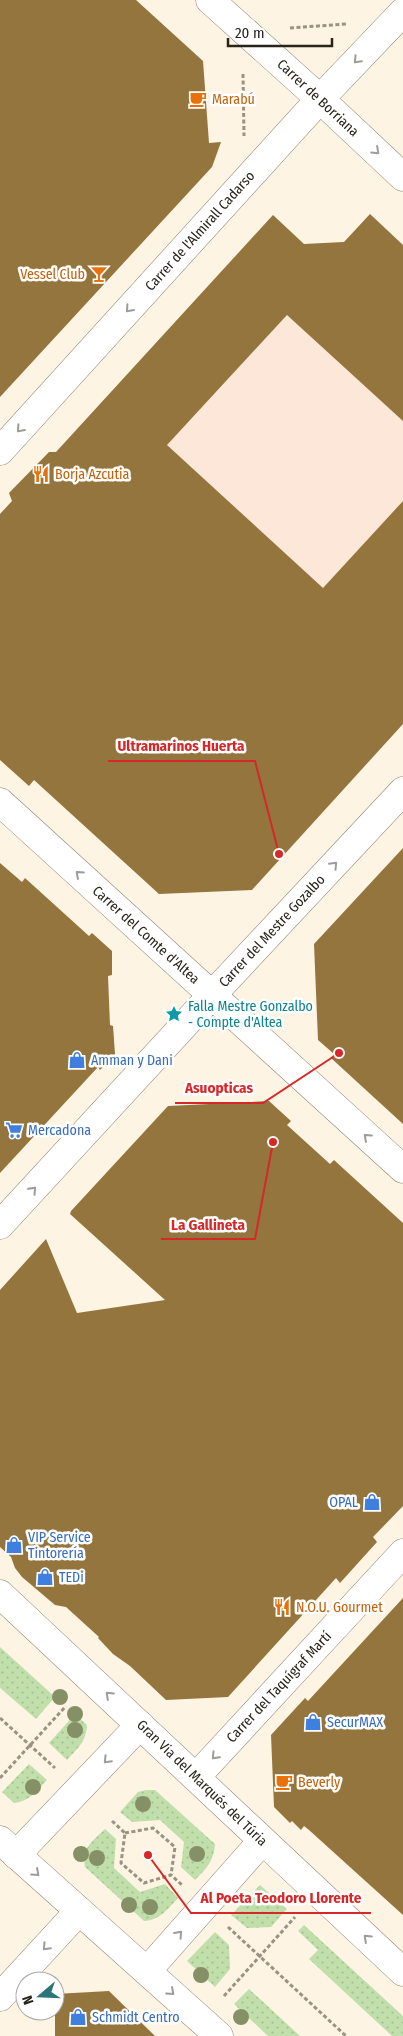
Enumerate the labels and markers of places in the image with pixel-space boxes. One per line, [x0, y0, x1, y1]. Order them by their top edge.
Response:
cafe icon: Marabú [188, 89, 208, 109]
place label: Marabú [212, 91, 255, 108]
bar icon: Vessel Club [89, 264, 109, 284]
place label: Vessel Club [20, 266, 85, 283]
restaurant icon: Borja Azcutia [31, 464, 51, 484]
place label: Borja Azcutia [55, 466, 130, 483]
callout: Ultramarinos Huerta [108, 731, 255, 761]
place label: Falla Mestre Gonzalbo - Compte d'Altea [188, 998, 313, 1031]
place icon: Falla Mestre Gonzalbo - Compte d'Altea [164, 1004, 184, 1024]
shop icon: Amman y Dani [67, 1050, 87, 1070]
place label: Amman y Dani [91, 1052, 173, 1069]
callout: Asuopticas [175, 1073, 263, 1103]
supermarket icon: Mercadona [4, 1120, 24, 1140]
place label: Mercadona [28, 1122, 91, 1139]
callout: La Gallineta [161, 1209, 255, 1239]
shop icon: OPAL [362, 1492, 382, 1512]
place label: OPAL [329, 1494, 358, 1511]
place label: VIP Service Tintorería [28, 1529, 91, 1562]
shop icon: VIP Service Tintorería [4, 1535, 24, 1555]
shop icon: TEDi [35, 1567, 55, 1587]
place label: TEDi [59, 1569, 84, 1586]
restaurant icon: N.O.U. Gourmet [272, 1597, 292, 1617]
place label: N.O.U. Gourmet [296, 1599, 383, 1616]
shop icon: SecurMAX [303, 1712, 323, 1732]
place label: SecurMAX [327, 1714, 383, 1731]
cafe icon: Beverly [274, 1772, 294, 1792]
place label: Beverly [298, 1774, 341, 1791]
callout: Al Poeta Teodoro Llorente [191, 1883, 371, 1913]
shop icon: Schmidt Centro [68, 2007, 88, 2027]
place label: Schmidt Centro [92, 2009, 180, 2026]

